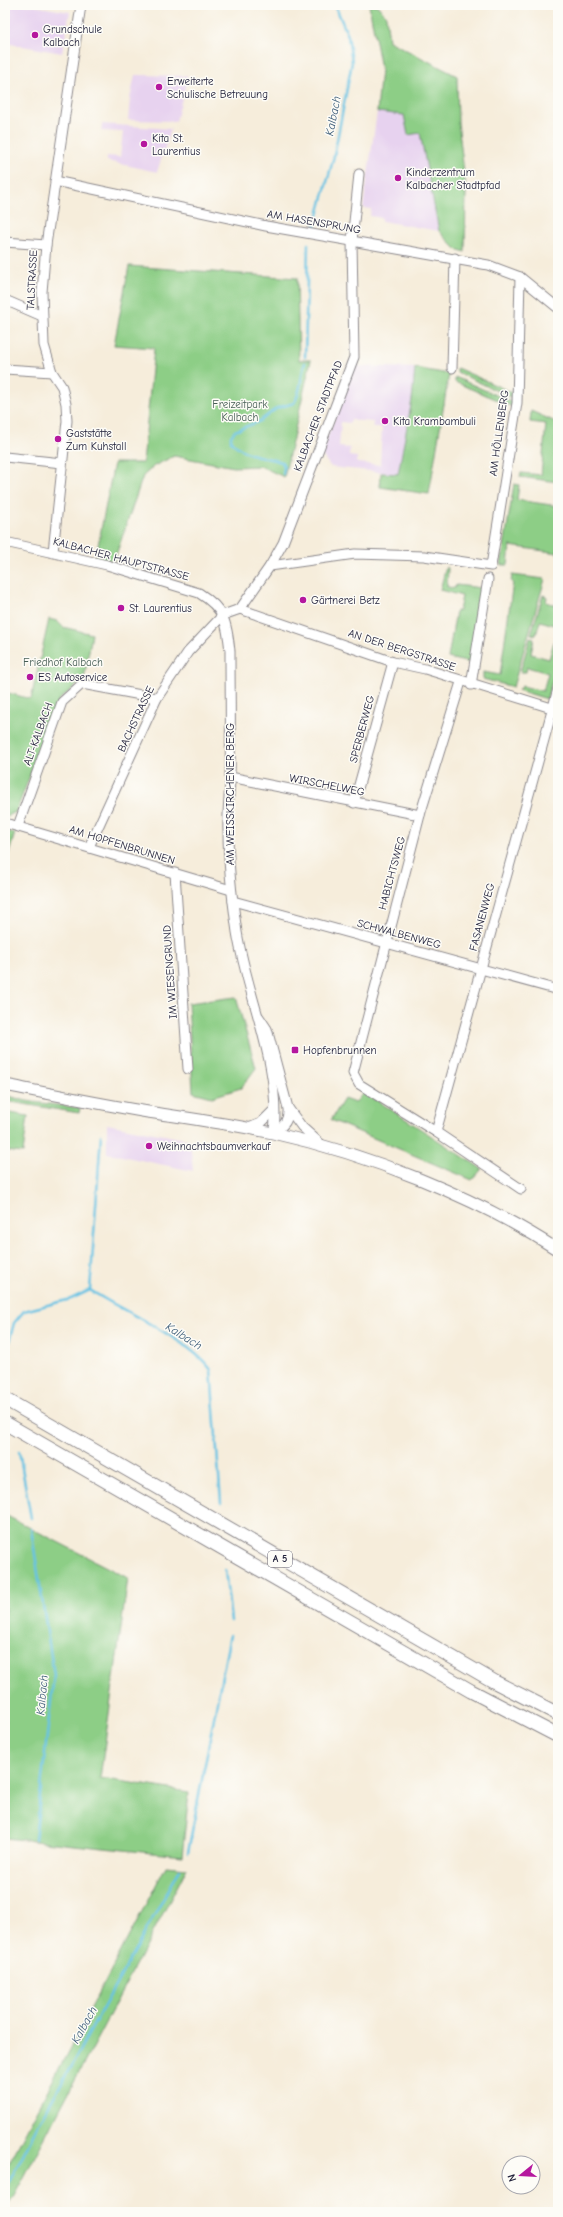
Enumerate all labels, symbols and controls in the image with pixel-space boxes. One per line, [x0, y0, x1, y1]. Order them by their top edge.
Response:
place label: Grundschule Kalbach [43, 23, 103, 49]
marker: Grundschule Kalbach [30, 30, 40, 40]
place label: Erweiterte Schulische Betreuung [167, 75, 268, 101]
marker: Erweiterte Schulische Betreuung [154, 82, 164, 92]
water label: Kalbach [322, 95, 344, 137]
place label: Kita St. Laurentius [152, 132, 201, 158]
marker: Kita St. Laurentius [139, 139, 149, 149]
place label: Kinderzentrum Kalbacher Stadtpfad [406, 166, 500, 192]
marker: Kinderzentrum Kalbacher Stadtpfad [393, 173, 403, 183]
street label: AM HASENSPRUNG [266, 207, 362, 237]
street label: TALSTRASSE [24, 249, 40, 310]
street label: KALBACHER STADTPFAD [291, 359, 345, 473]
street label: AM HÖLLENBERG [487, 389, 512, 477]
park label: Freizeitpark Kalbach [212, 398, 268, 424]
place label: Kita Krambambuli [393, 415, 476, 428]
marker: Kita Krambambuli [380, 416, 390, 426]
place label: Gaststätte Zum Kuhstall [66, 427, 126, 453]
marker: Gaststätte Zum Kuhstall [53, 434, 63, 444]
street label: KALBACHER HAUPTSTRASSE [52, 535, 191, 584]
place label: Gärtnerei Betz [311, 594, 380, 607]
marker: Gärtnerei Betz [298, 595, 308, 605]
place label: St. Laurentius [129, 602, 192, 615]
marker: St. Laurentius [116, 603, 126, 613]
street label: AN DER BERGSTRASSE [346, 626, 458, 674]
park label: Friedhof Kalbach [23, 656, 103, 669]
place label: ES Autoservice [38, 671, 108, 684]
marker: ES Autoservice [25, 672, 35, 682]
street label: BACHSTRASSE [115, 684, 157, 754]
street label: SPERBERWEG [347, 694, 377, 764]
street label: ALT-KALBACH [21, 701, 55, 767]
street label: AM WEISSKIRCHENER BERG [224, 723, 237, 865]
street label: WIRSCHELWEG [288, 771, 366, 799]
street label: AM HOPFENBRUNNEN [67, 823, 177, 867]
street label: HABICHTSWEG [376, 835, 408, 911]
street label: FASANENWEG [467, 881, 497, 953]
street label: SCHWALBENWEG [356, 917, 442, 951]
street label: IM WIESENGRUND [160, 925, 180, 1019]
place label: Hopfenbrunnen [303, 1044, 377, 1057]
marker: Hopfenbrunnen [290, 1045, 300, 1055]
place label: Weihnachtsbaumverkauf [157, 1140, 271, 1153]
marker: Weihnachtsbaumverkauf [144, 1141, 154, 1151]
water label: Kalbach [163, 1319, 205, 1353]
road number: A 5 [268, 1551, 292, 1567]
water label: Kalbach [33, 1674, 51, 1716]
water label: Kalbach [68, 2004, 100, 2046]
north arrow [501, 2155, 541, 2195]
text: N [505, 2173, 519, 2183]

